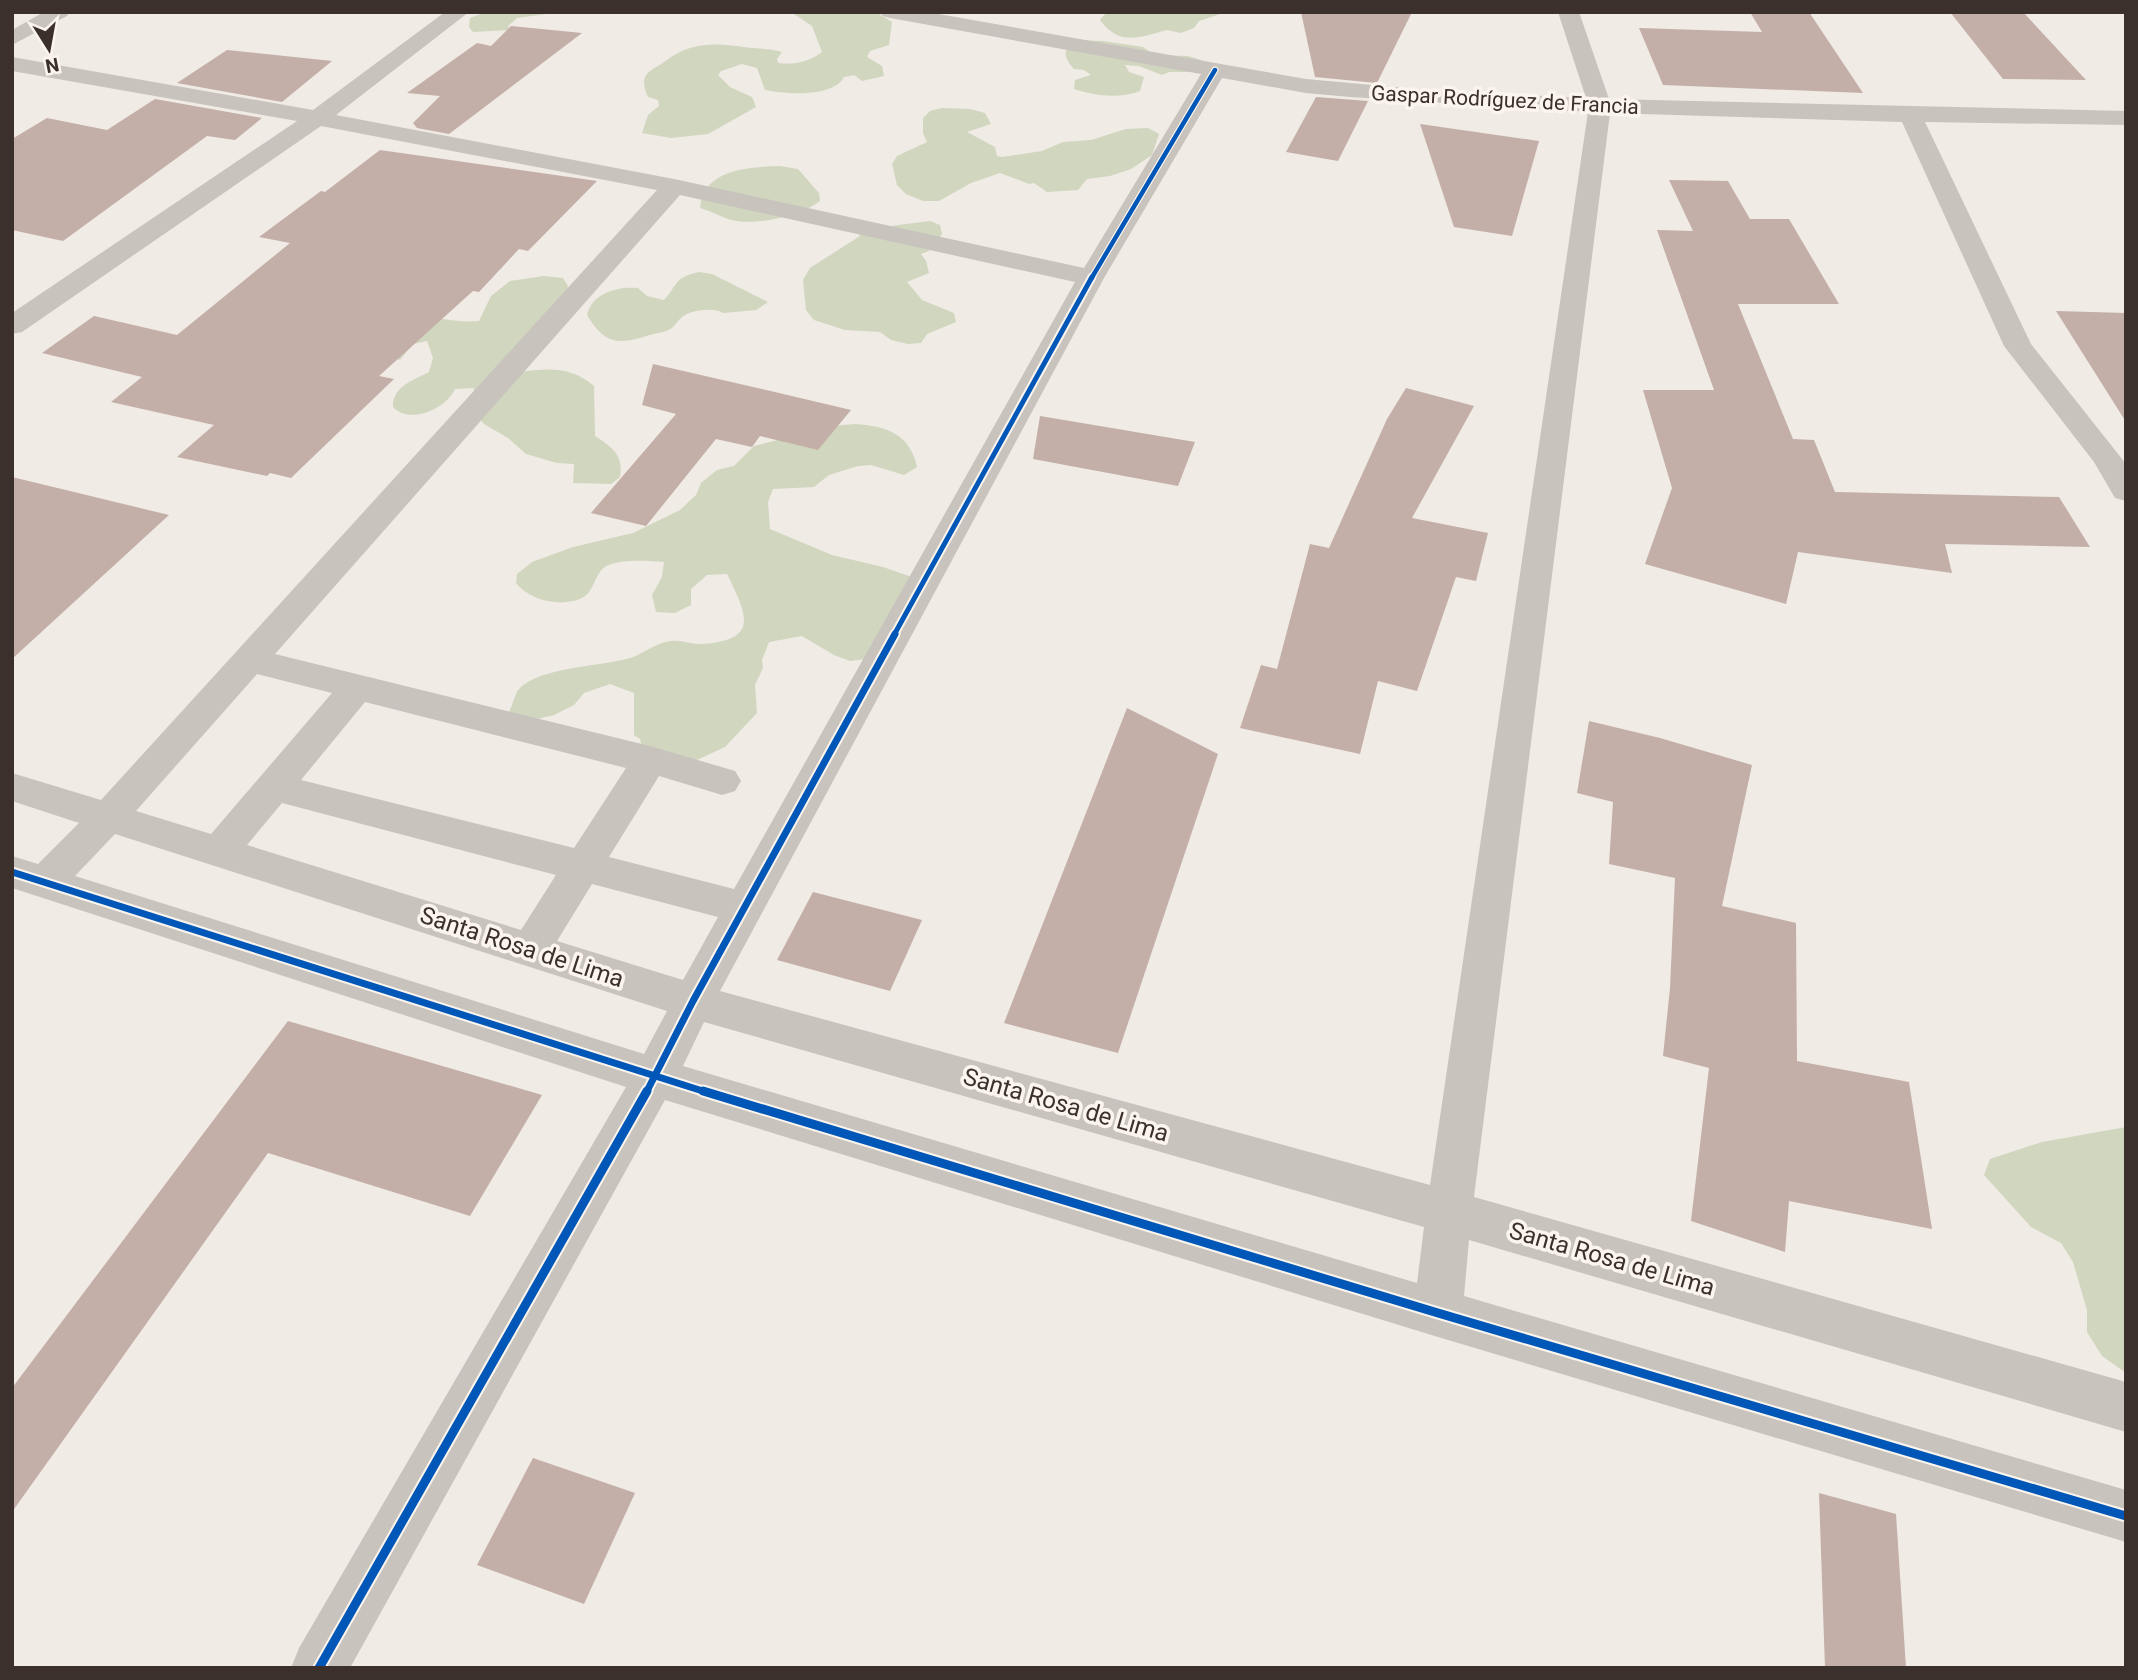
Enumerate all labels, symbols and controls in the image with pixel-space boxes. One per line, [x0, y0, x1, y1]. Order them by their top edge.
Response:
north arrow [14, 14, 84, 84]
text: N [43, 53, 61, 78]
street label: Gaspar Rodríguez de Francia [1371, 81, 1639, 119]
street label: Santa Rosa de Lima [417, 901, 627, 993]
street label: Santa Rosa de Lima [960, 1062, 1172, 1148]
street label: Santa Rosa de Lima [1506, 1216, 1718, 1302]

